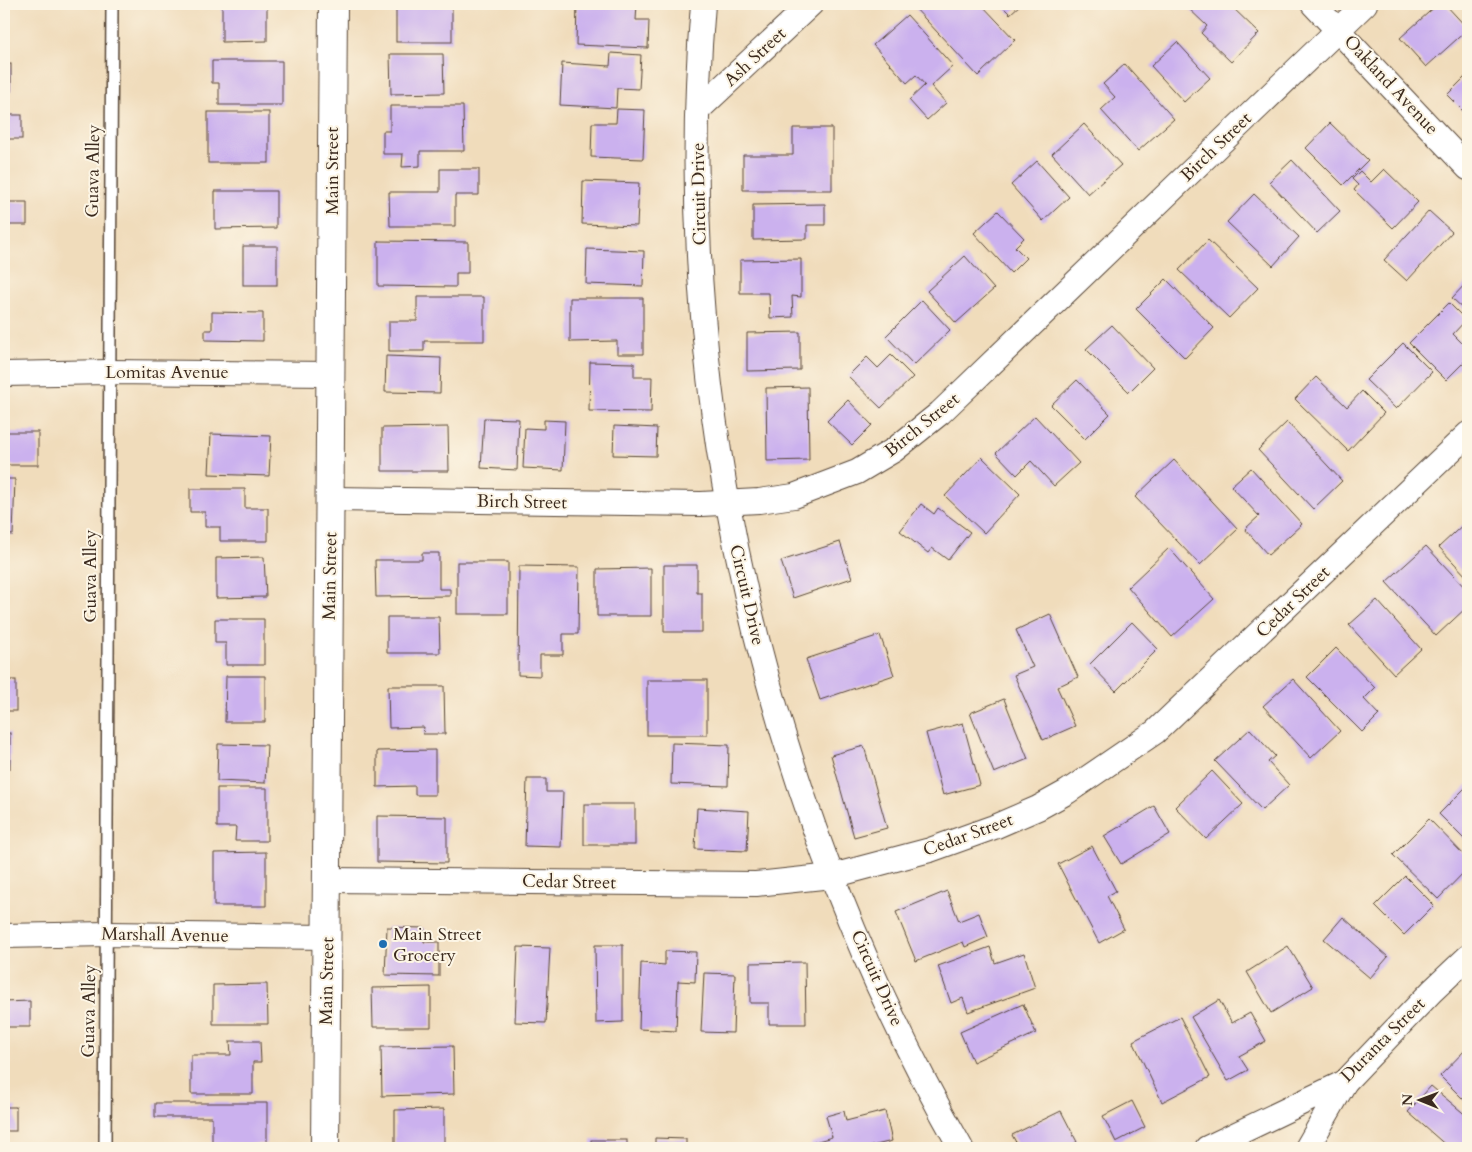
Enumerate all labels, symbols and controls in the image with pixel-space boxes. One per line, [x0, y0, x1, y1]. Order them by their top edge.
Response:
street label: Ash Street [718, 21, 792, 92]
street label: Oakland Avenue [1338, 30, 1444, 140]
street label: Birch Street [1175, 107, 1257, 187]
street label: Guava Alley [80, 124, 106, 218]
street label: Main Street [320, 127, 345, 215]
street label: Circuit Drive [686, 142, 712, 246]
street label: Lomitas Avenue [105, 360, 229, 385]
street label: Birch Street [879, 387, 965, 463]
street label: Birch Street [477, 489, 568, 515]
street label: Guava Alley [78, 529, 103, 623]
street label: Main Street [317, 531, 343, 620]
street label: Circuit Drive [723, 542, 771, 648]
street label: Cedar Street [1251, 560, 1336, 644]
street label: Cedar Street [920, 807, 1017, 863]
street label: Cedar Street [522, 869, 617, 895]
street label: Marshall Avenue [101, 921, 229, 949]
place label: Main Street Grocery [393, 922, 481, 968]
street label: Circuit Drive [845, 926, 909, 1030]
street label: Main Street [314, 936, 340, 1025]
marker: Main Street Grocery [377, 938, 389, 950]
street label: Guava Alley [76, 964, 102, 1058]
street label: Duranta Street [1335, 992, 1431, 1088]
north arrow [1394, 1074, 1444, 1124]
text: N [1398, 1094, 1417, 1106]

